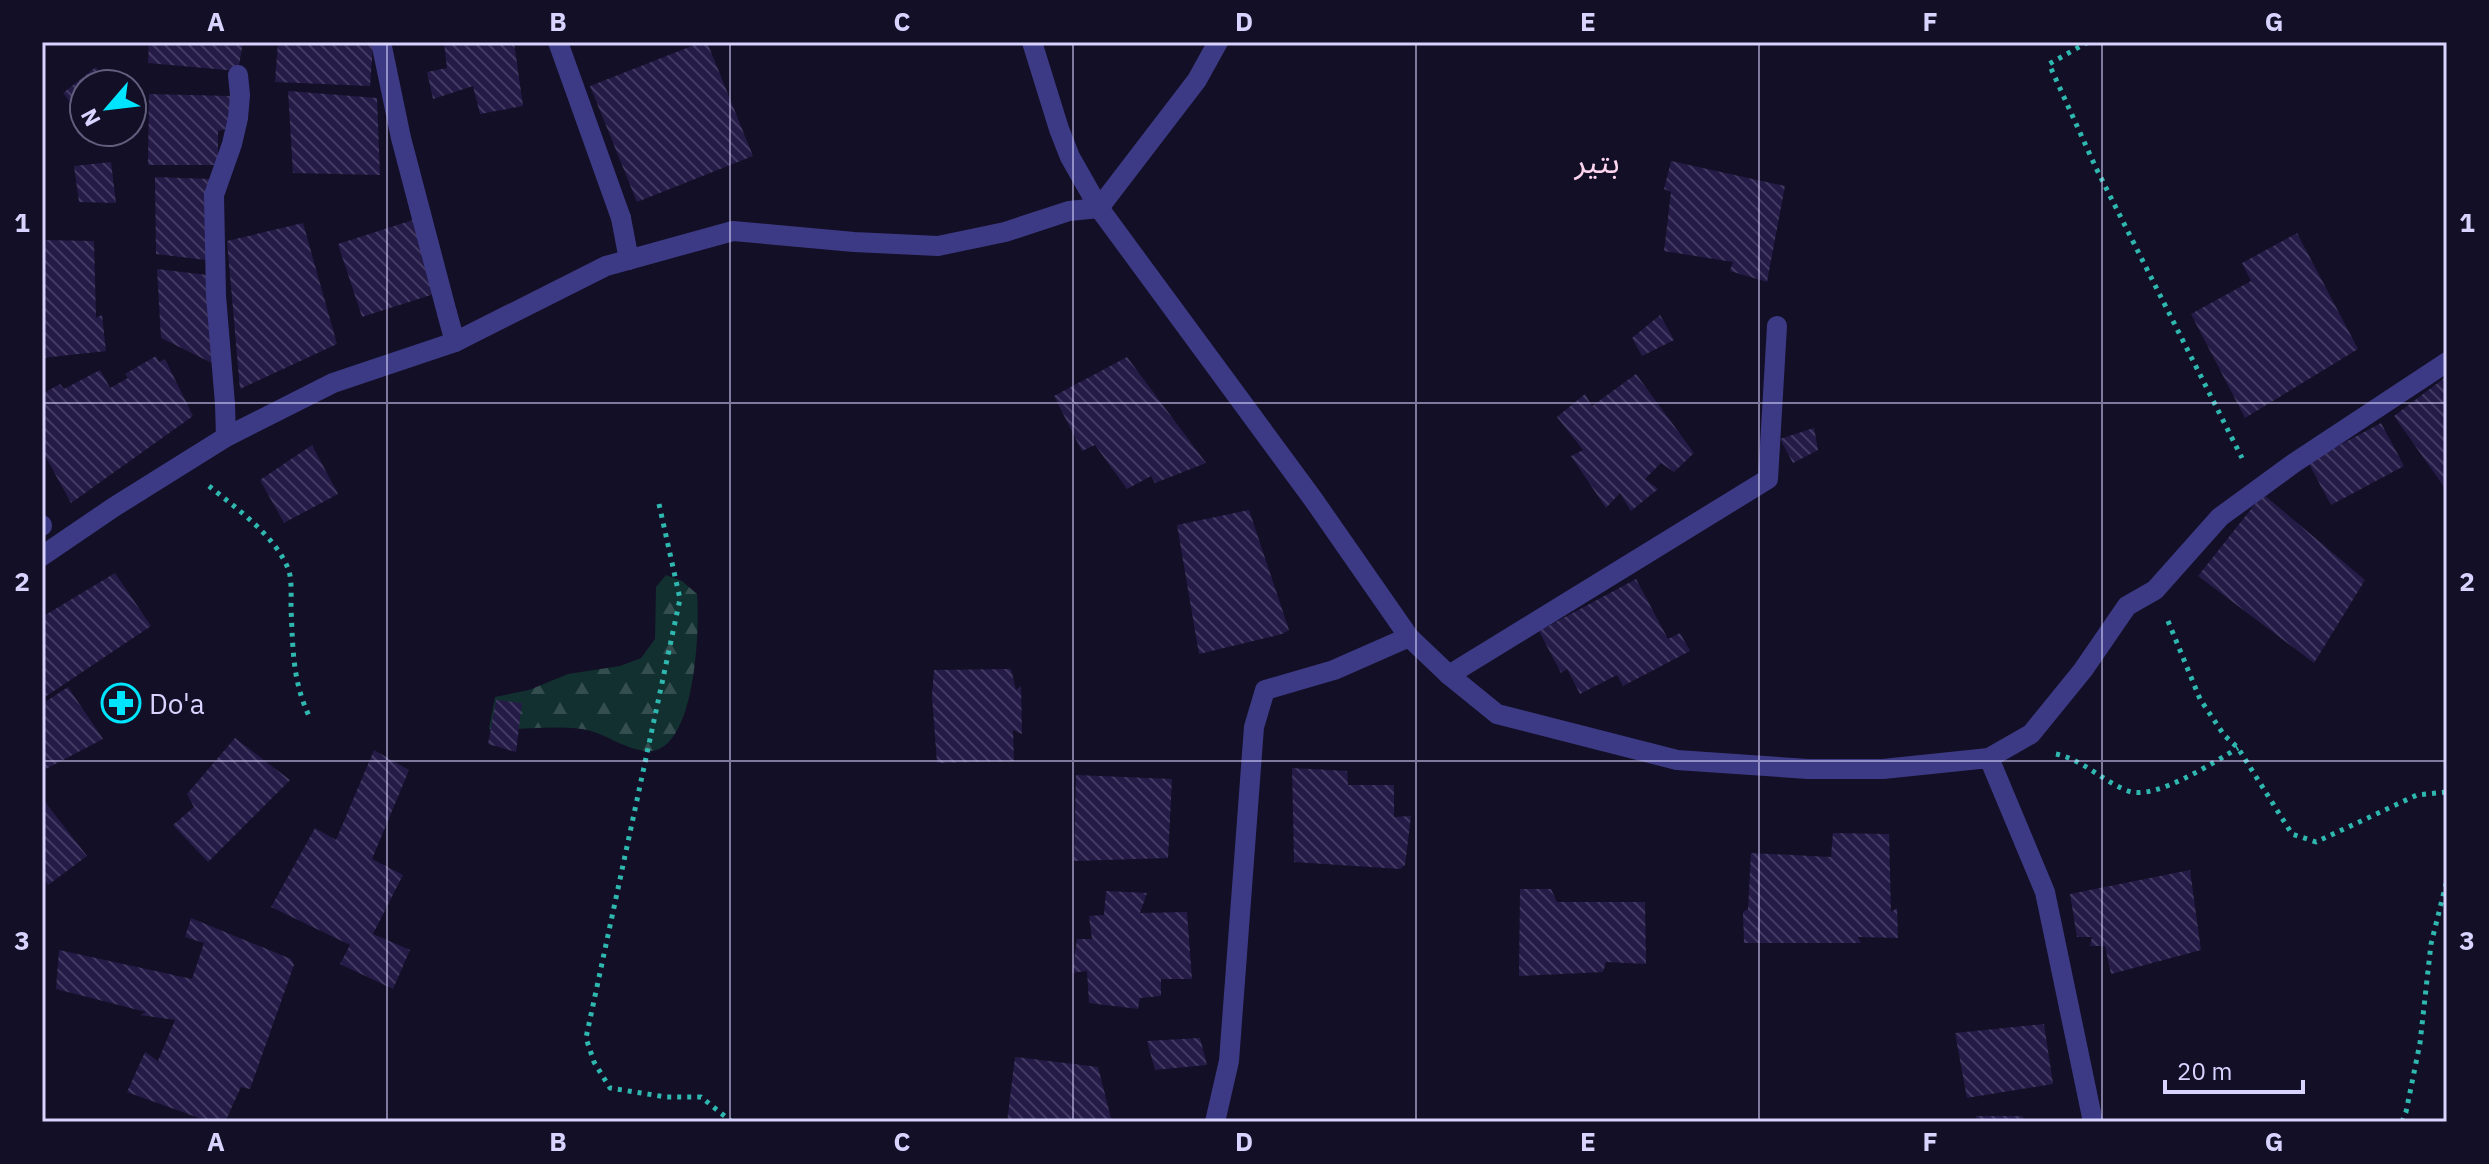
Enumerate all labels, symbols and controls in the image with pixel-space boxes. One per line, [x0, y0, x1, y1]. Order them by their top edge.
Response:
text: A [207, 4, 225, 38]
text: B [549, 4, 567, 38]
text: C [894, 4, 911, 38]
text: D [1235, 4, 1253, 38]
text: E [1580, 4, 1596, 38]
text: F [1922, 4, 1938, 38]
text: G [2265, 4, 2283, 38]
north arrow [68, 68, 148, 148]
text: N [73, 104, 106, 131]
district label: بتير [1573, 140, 1620, 182]
text: 1 [14, 205, 30, 239]
text: 1 [2459, 205, 2475, 239]
text: 2 [14, 564, 30, 598]
text: 2 [2459, 564, 2475, 598]
pharmacy icon: Do'a [100, 682, 142, 724]
place label: Do'a [149, 685, 205, 722]
text: 3 [14, 923, 30, 957]
text: 3 [2459, 923, 2475, 957]
scale bar [2165, 1044, 2303, 1094]
text: 20 m [2177, 1055, 2232, 1087]
text: A [207, 1124, 225, 1158]
text: B [549, 1124, 567, 1158]
text: C [894, 1124, 911, 1158]
text: D [1235, 1124, 1253, 1158]
text: E [1580, 1124, 1596, 1158]
text: F [1922, 1124, 1938, 1158]
text: G [2265, 1124, 2283, 1158]

